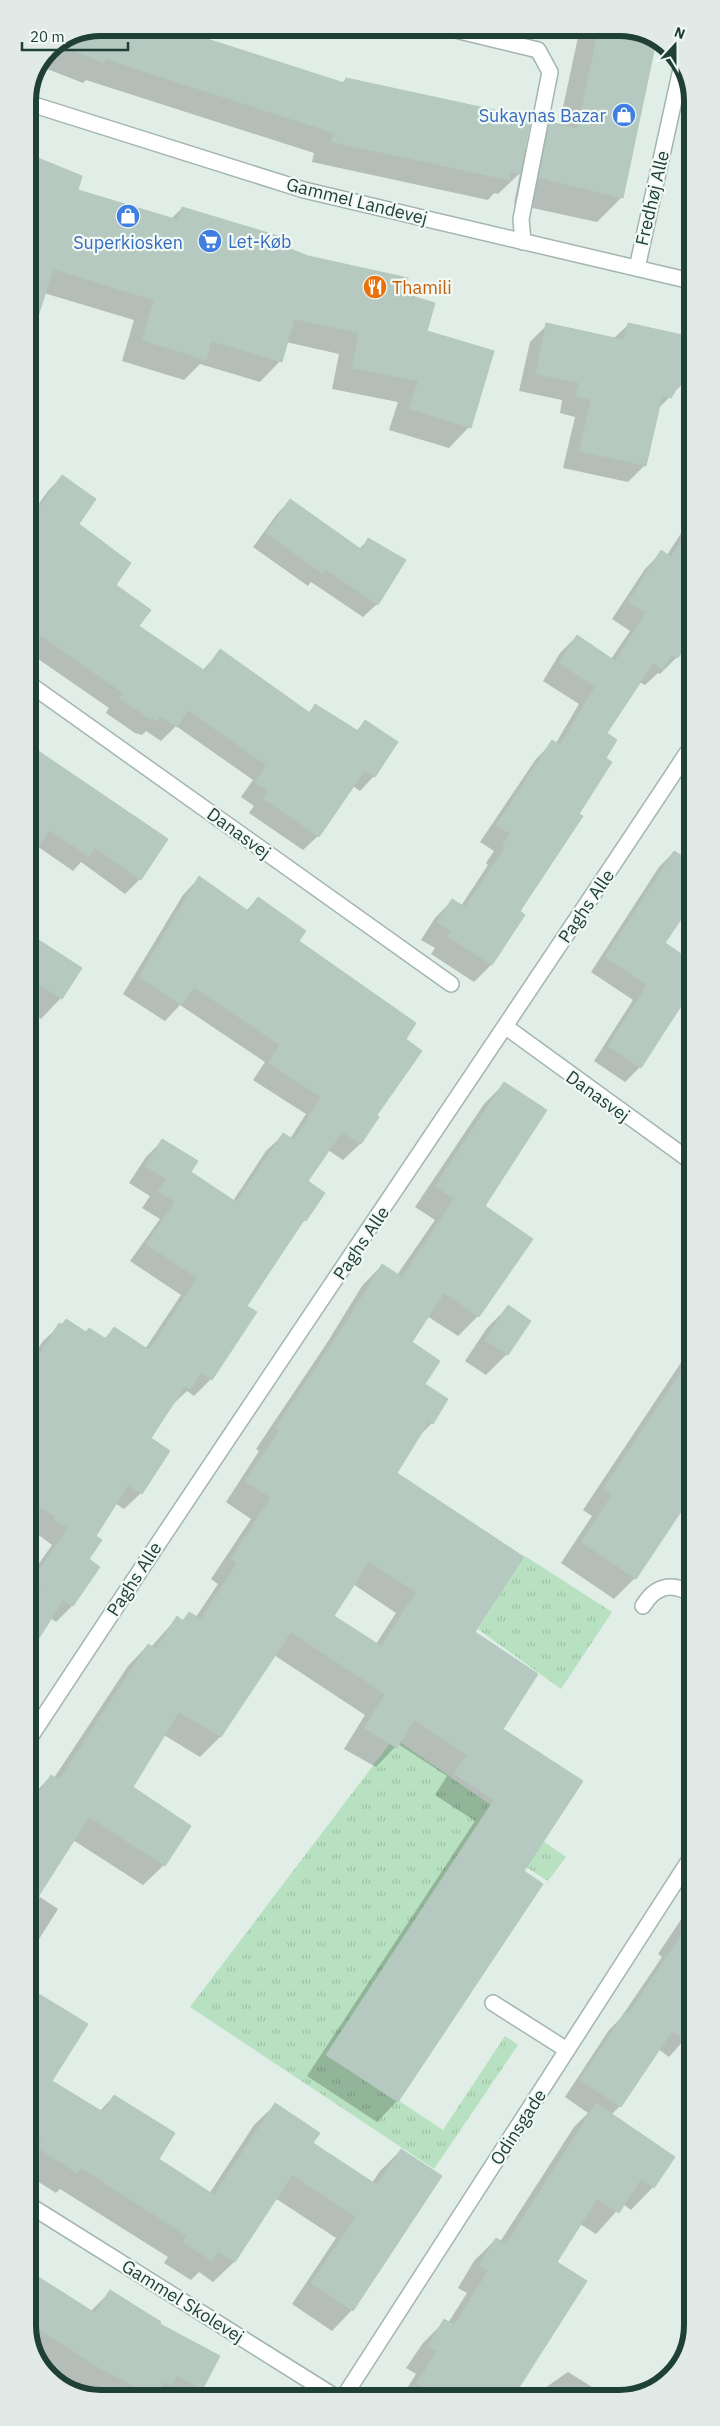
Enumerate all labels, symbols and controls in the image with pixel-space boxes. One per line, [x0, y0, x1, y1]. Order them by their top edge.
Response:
scale bar [22, 20, 129, 52]
north arrow [650, 20, 700, 70]
text: N [672, 23, 688, 43]
text: 20 m [30, 27, 65, 46]
shop icon: Sukaynas Bazar [611, 102, 637, 128]
place label: Sukaynas Bazar [479, 104, 606, 127]
street label: Fredhøj Alle [630, 148, 674, 248]
street label: Gammel Landevej [284, 172, 430, 230]
shop icon: Superkiosken [115, 203, 141, 229]
supermarket icon: Let-Køb [197, 228, 223, 254]
place label: Let-Køb [228, 230, 292, 253]
place label: Superkiosken [73, 231, 183, 254]
restaurant icon: Thamili [362, 274, 388, 300]
place label: Thamili [392, 276, 452, 299]
street label: Danasvej [203, 802, 275, 864]
street label: Paghs Alle [553, 865, 619, 947]
street label: Danasvej [562, 1065, 634, 1127]
street label: Paghs Alle [328, 1202, 394, 1284]
street label: Paghs Alle [101, 1537, 167, 1621]
street label: Odinsgade [485, 2085, 551, 2169]
street label: Gammel Skolevej [118, 2254, 248, 2348]

